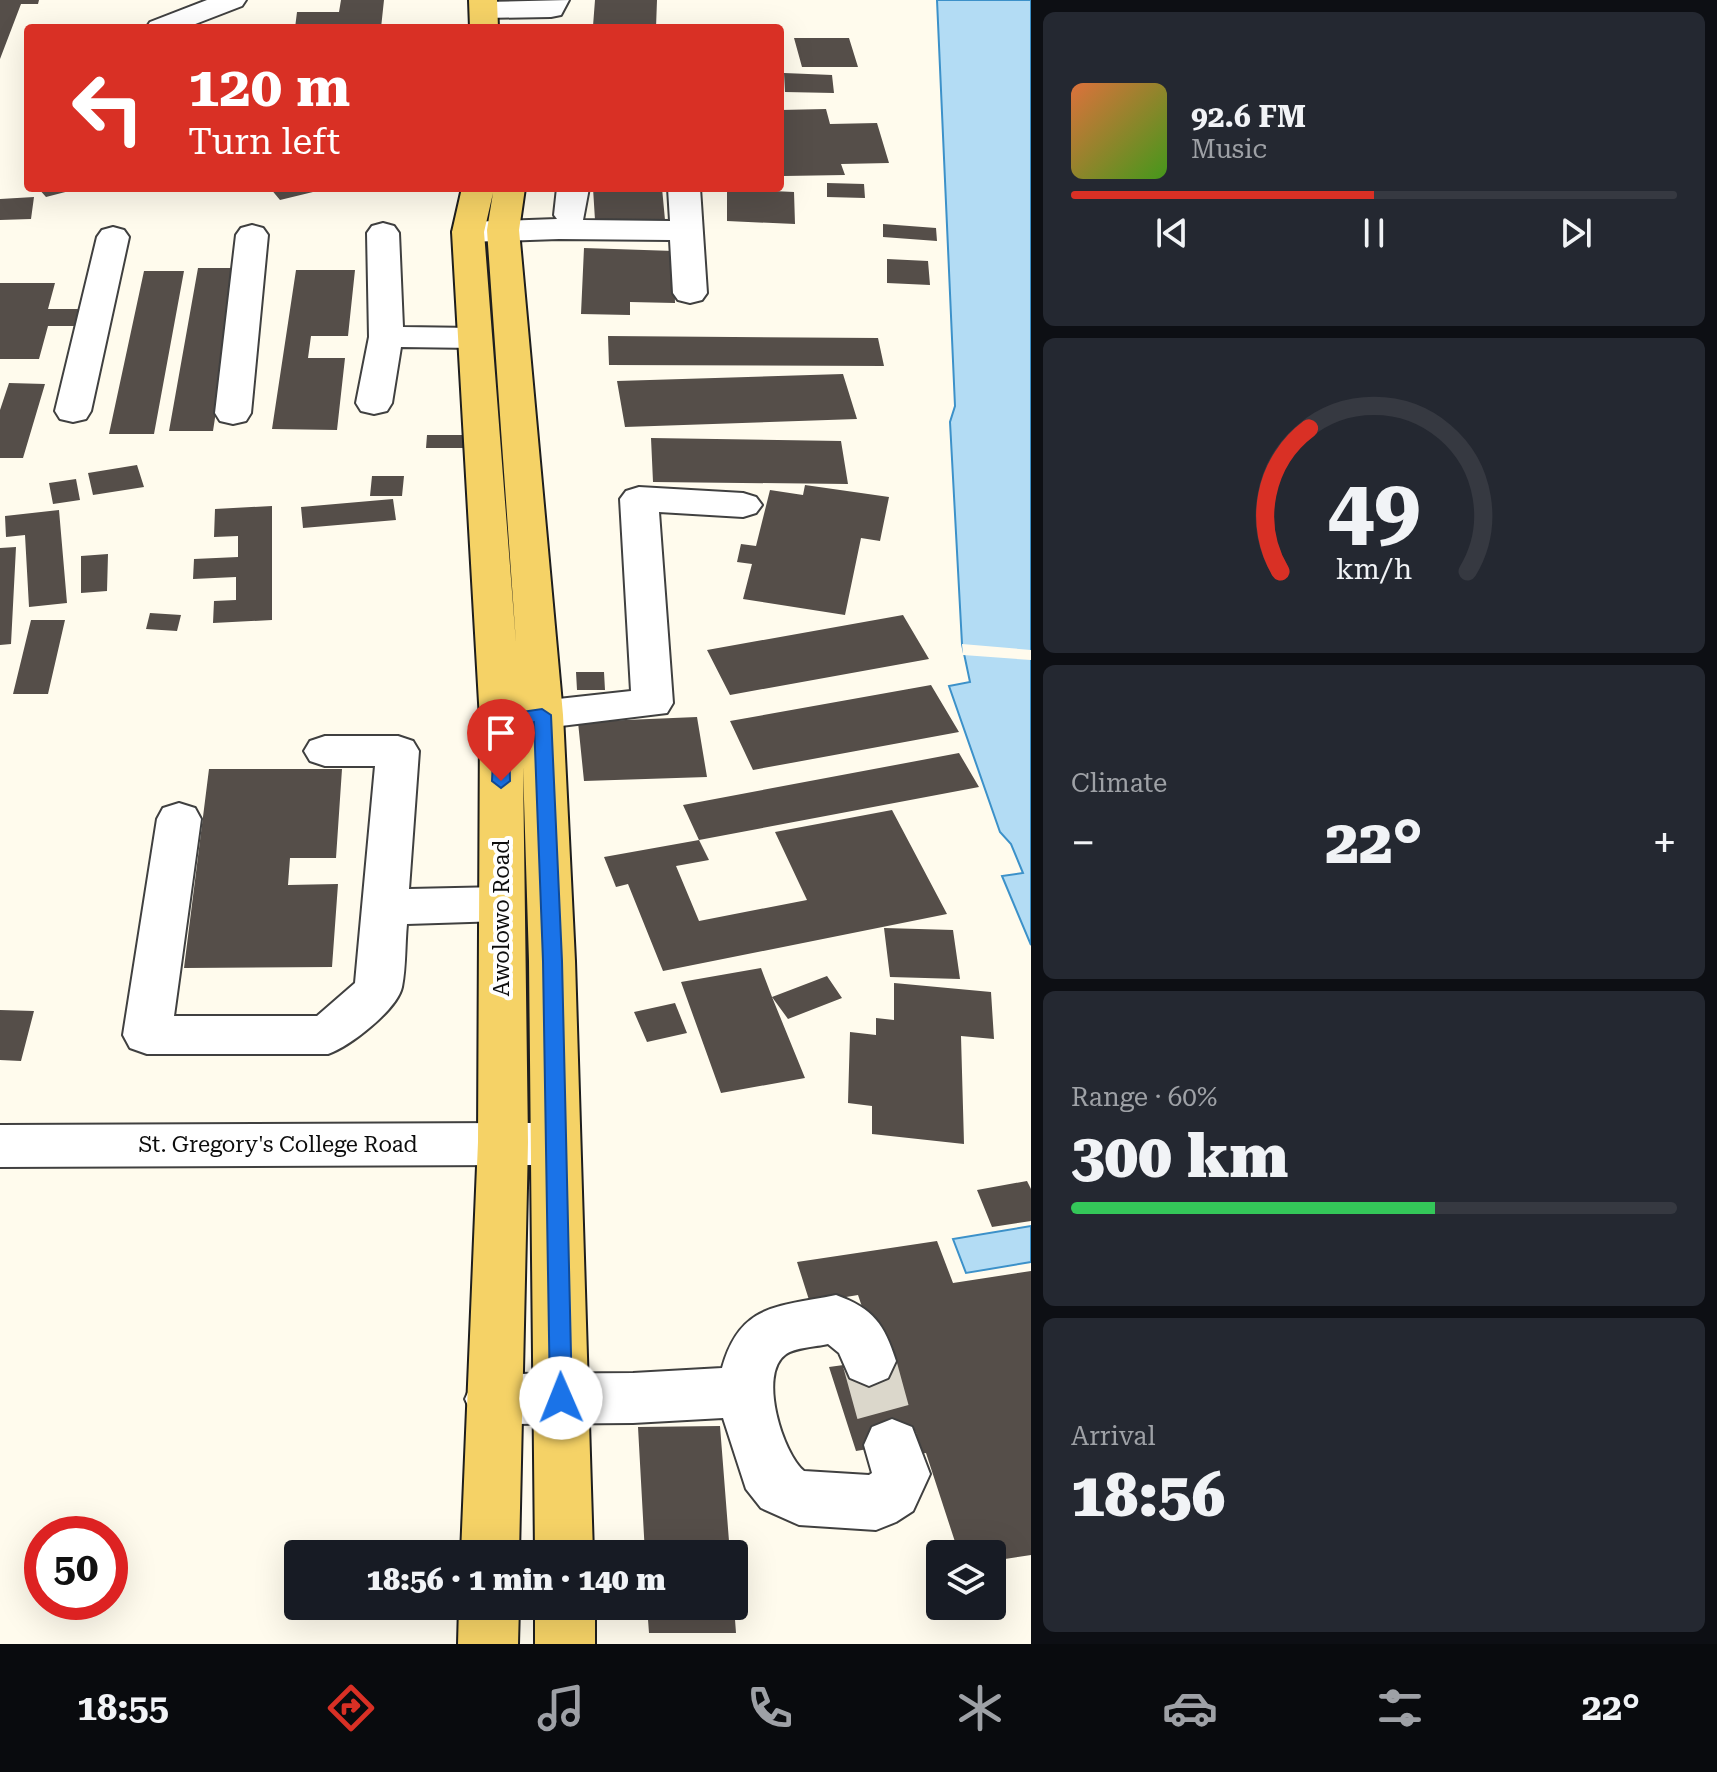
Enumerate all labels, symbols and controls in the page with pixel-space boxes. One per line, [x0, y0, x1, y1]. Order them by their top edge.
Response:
text: 120 m [188, 54, 350, 120]
icon: left [56, 56, 160, 160]
text: 92.6 FM [1191, 99, 1306, 134]
text: Turn left [188, 121, 340, 163]
text: Music [1191, 134, 1267, 164]
icon: previous [1150, 211, 1194, 255]
icon: pause [1352, 211, 1396, 255]
icon: next [1554, 211, 1598, 255]
text: 49 [1327, 460, 1421, 557]
text: km/h [1336, 552, 1412, 586]
pin [467, 699, 535, 781]
icon: arrive [479, 711, 523, 755]
text: Climate [1071, 768, 1167, 798]
text: 22° [1325, 807, 1423, 878]
text: − [1071, 817, 1096, 869]
text: + [1652, 817, 1677, 869]
street label: Awolowo Road [489, 840, 514, 996]
text: Range · 60% [1071, 1082, 1217, 1112]
text: 300 km [1071, 1121, 1288, 1192]
street label: St. Gregory's College Road [138, 1132, 418, 1157]
position arrow [519, 1356, 603, 1440]
text: Arrival [1071, 1421, 1156, 1451]
text: 18:56 [1071, 1460, 1225, 1531]
speed limit sign: 50 [24, 1516, 128, 1620]
map controls [926, 1540, 1006, 1620]
button: layers [926, 1540, 1006, 1620]
text: 18:56 · 1 min · 140 m [366, 1562, 666, 1597]
icon: directions [323, 1680, 379, 1736]
icon: music [533, 1680, 589, 1736]
icon: phone [742, 1680, 798, 1736]
icon: climate [952, 1680, 1008, 1736]
icon: car [1162, 1680, 1218, 1736]
icon: filters [1372, 1680, 1428, 1736]
text: 18:55 [77, 1687, 169, 1729]
text: 22° [1582, 1687, 1640, 1729]

